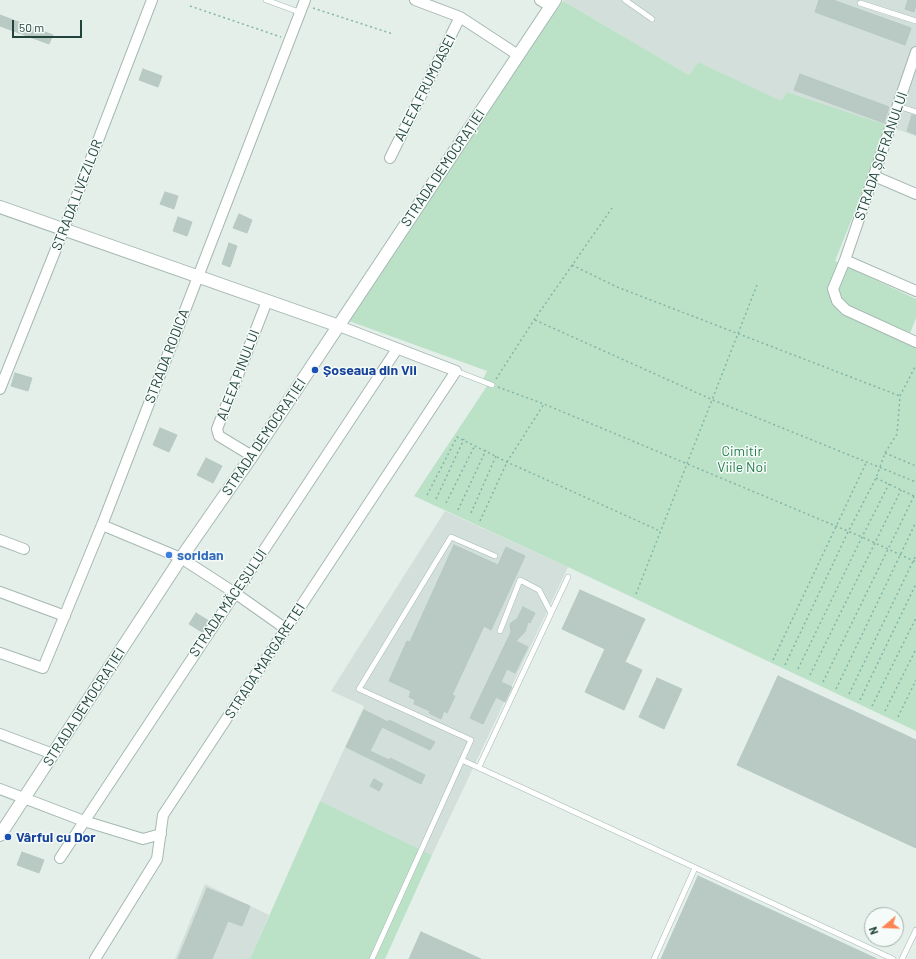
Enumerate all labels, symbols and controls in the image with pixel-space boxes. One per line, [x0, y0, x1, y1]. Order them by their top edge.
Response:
scale bar [14, 12, 84, 38]
text: 50 m [19, 20, 44, 34]
street label: ALEEA FRUMOASEI [391, 32, 459, 144]
street label: STRADA ȘOFRANULUI [851, 90, 911, 222]
street label: STRADA DEMOCRAȚIEI [398, 106, 488, 230]
street label: STRADA LIVEZILOR [48, 137, 106, 253]
street label: STRADA RODICA [141, 306, 193, 406]
street label: ALEEA PINULUI [213, 327, 263, 423]
place label: Șoseaua din Vii [323, 362, 417, 378]
marker: Șoseaua din Vii [310, 365, 320, 375]
street label: STRADA DEMOCRAȚIEI [219, 375, 309, 499]
park label: Cimitir Viile Noi [717, 443, 767, 476]
street label: STRADA MĂCEȘULUI [186, 546, 270, 660]
place label: soridan [177, 547, 224, 563]
marker: soridan [164, 550, 174, 560]
street label: STRADA MARGARETEI [221, 600, 309, 722]
street label: STRADA DEMOCRAȚIEI [39, 645, 129, 769]
place label: Vârful cu Dor [16, 829, 96, 845]
marker: Vârful cu Dor [3, 832, 13, 842]
north arrow [864, 907, 904, 947]
text: N [866, 925, 880, 936]

